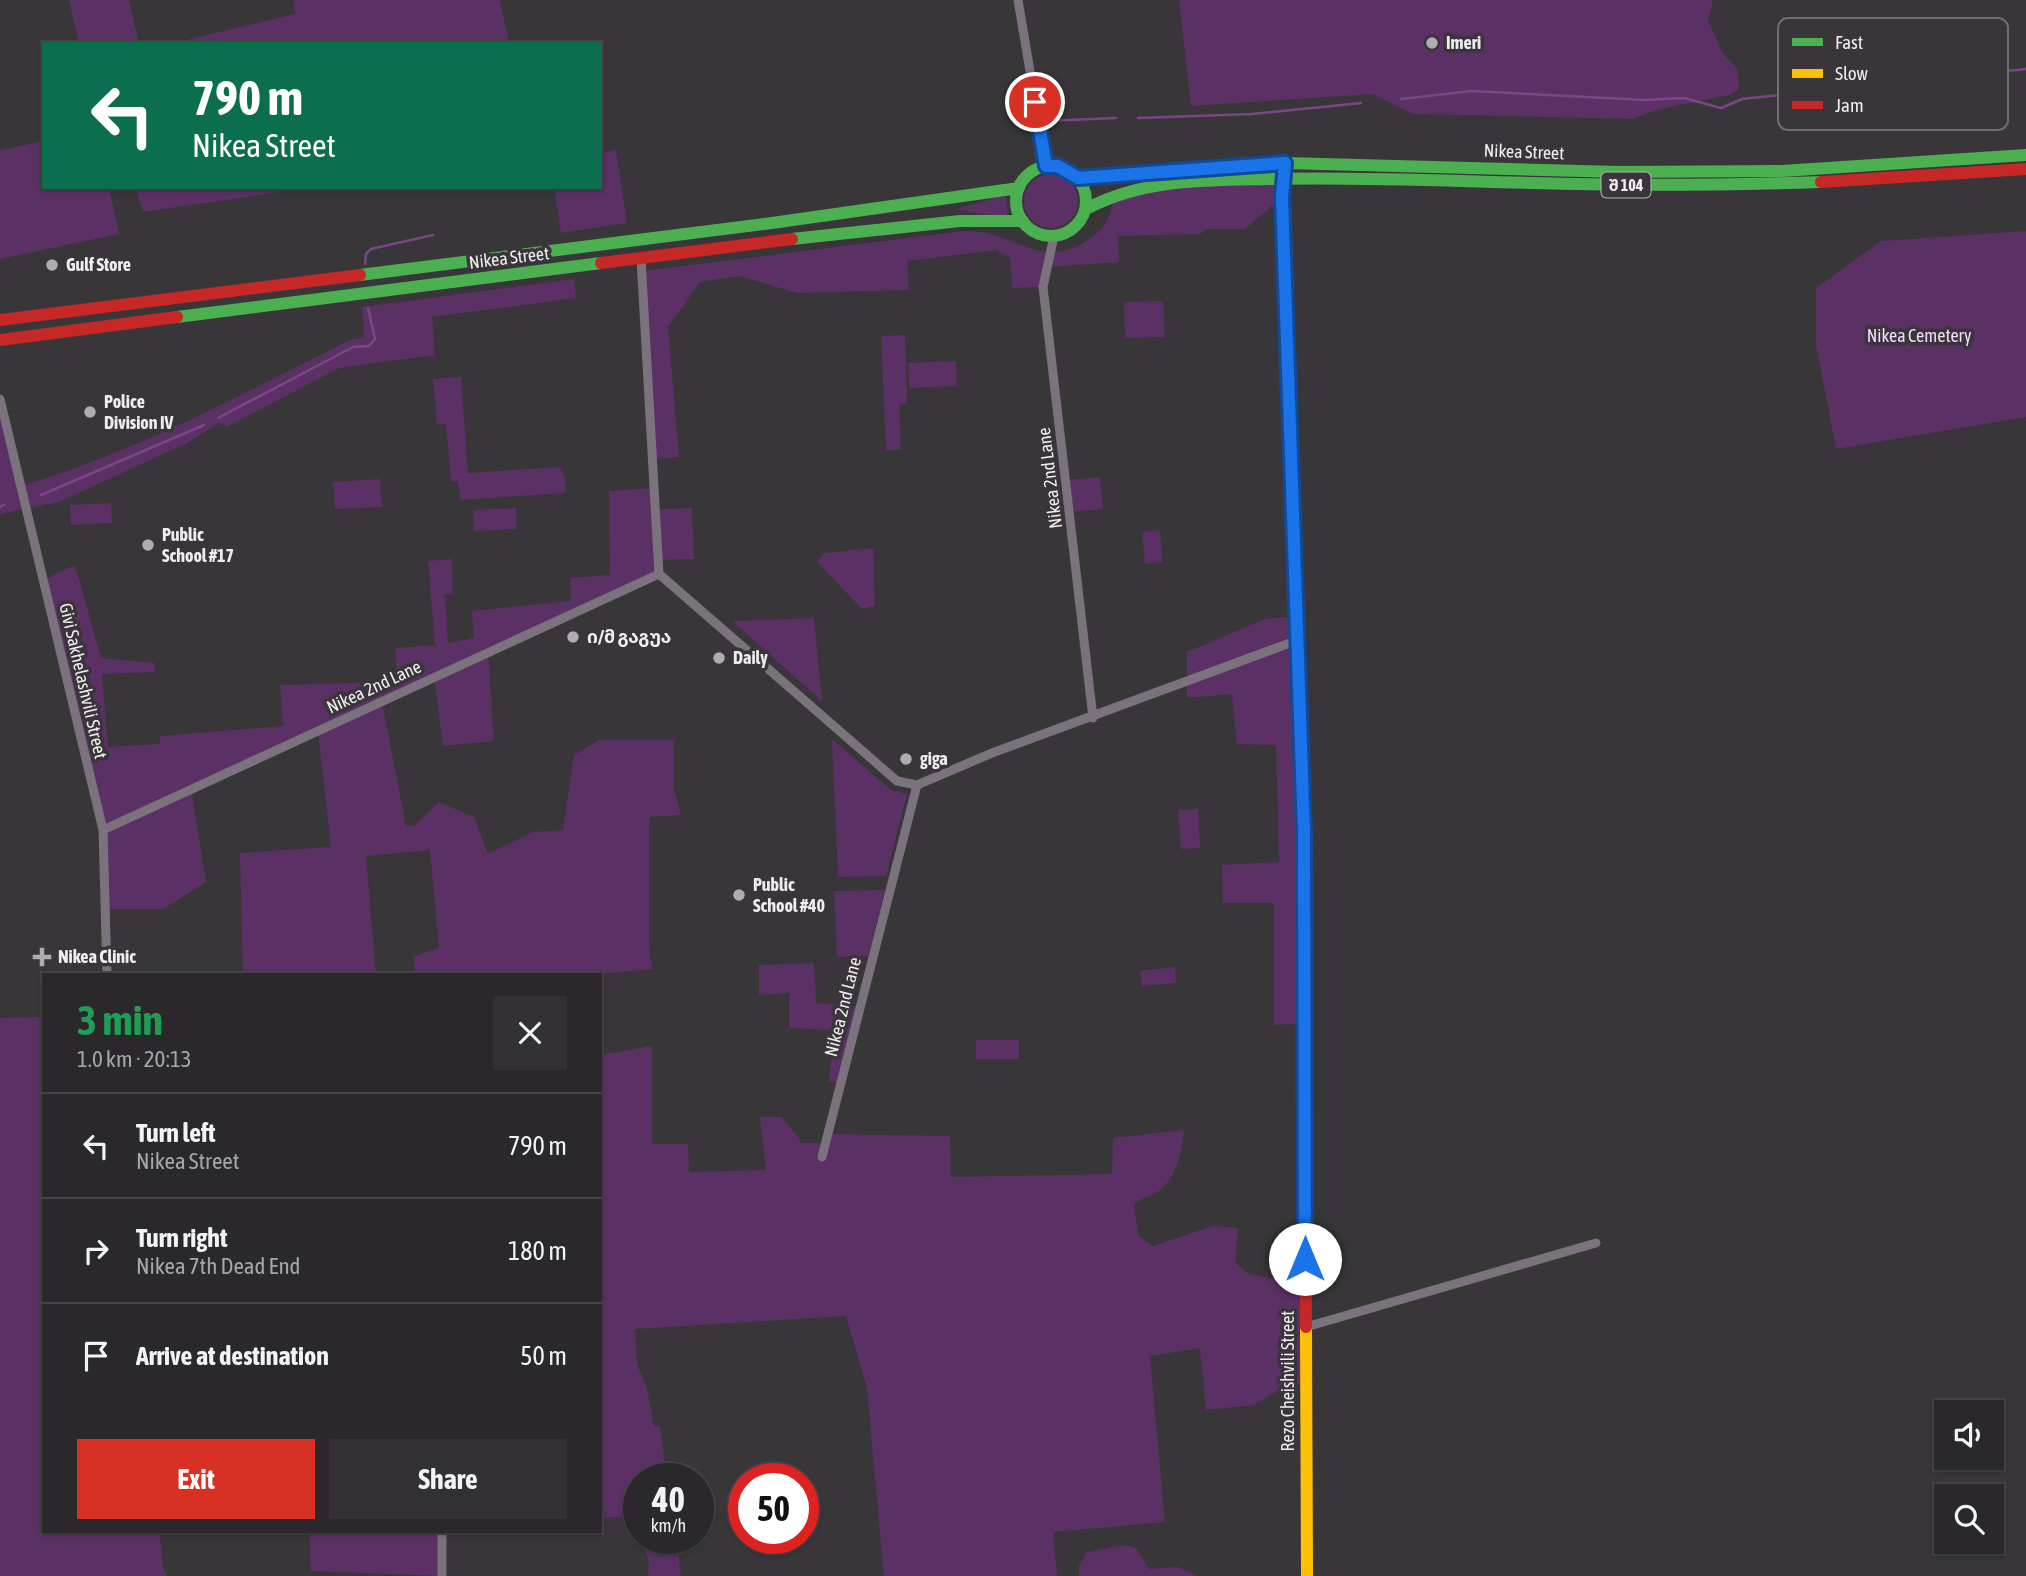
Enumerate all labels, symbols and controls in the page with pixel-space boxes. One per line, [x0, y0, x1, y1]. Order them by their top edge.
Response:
legend [1778, 18, 2008, 130]
text: Fast [1835, 31, 1863, 53]
place label: Imeri [1446, 32, 1481, 53]
marker: Imeri [1424, 35, 1440, 51]
text: Slow [1835, 62, 1869, 84]
text: 790 m [192, 69, 303, 125]
icon: left [77, 70, 168, 161]
pin [1005, 72, 1065, 132]
icon: arrive [1016, 83, 1054, 121]
text: Jam [1835, 94, 1864, 116]
text: Nikea Street [192, 127, 336, 164]
street label: Nikea Street [1483, 140, 1565, 163]
road number: შ 104 [1602, 172, 1650, 197]
street label: Nikea Street [468, 242, 550, 273]
place label: Gulf Store [66, 254, 131, 275]
marker: Gulf Store [44, 257, 60, 273]
park label: Nikea Cemetery [1867, 325, 1971, 346]
place label: Police Division IV [104, 391, 174, 433]
marker: Police Division IV [82, 404, 98, 420]
street label: Nikea 2nd Lane [1033, 426, 1066, 530]
place label: Public School #17 [162, 524, 234, 566]
marker: Public School #17 [140, 537, 156, 553]
street label: Givi Sakhelashvili Street [55, 601, 112, 761]
place label: ი/მ გაგუა [587, 626, 671, 647]
marker: ი/მ გაგუა [565, 629, 581, 645]
place label: Daily [733, 647, 768, 668]
marker: Daily [711, 650, 727, 666]
street label: Nikea 2nd Lane [323, 656, 424, 718]
place label: giga [920, 748, 948, 769]
marker: giga [898, 751, 914, 767]
place label: Public School #40 [753, 874, 825, 916]
marker: Public School #40 [731, 887, 747, 903]
place label: Nikea Clinic [58, 946, 136, 967]
marker: Nikea Clinic [32, 947, 52, 967]
street label: Nikea 2nd Lane [820, 955, 865, 1059]
text: 3 min [77, 996, 163, 1044]
button: close [493, 996, 567, 1070]
text: 1.0 km · 20:13 [77, 1046, 192, 1072]
text: Turn left [136, 1118, 216, 1148]
icon: left [77, 1127, 115, 1165]
text: 790 m [508, 1131, 567, 1161]
text: Nikea Street [136, 1148, 239, 1174]
position arrow [1268, 1222, 1342, 1296]
text: Turn right [136, 1223, 227, 1253]
icon: right [77, 1232, 115, 1270]
text: 180 m [508, 1236, 567, 1266]
text: Nikea 7th Dead End [136, 1253, 300, 1279]
street label: Rezo Cheishvili Street [1277, 1310, 1298, 1452]
icon: arrive [77, 1337, 115, 1375]
text: Arrive at destination [136, 1341, 329, 1371]
text: 50 m [520, 1341, 567, 1371]
map controls [1934, 1400, 2004, 1554]
button: sound [1934, 1400, 2004, 1470]
button: Exit [77, 1439, 315, 1519]
button: Share [329, 1439, 567, 1519]
speed limit sign: 50 [728, 1463, 819, 1554]
text: 40 [652, 1479, 685, 1519]
button: search [1934, 1484, 2004, 1554]
text: km/h [651, 1515, 686, 1536]

